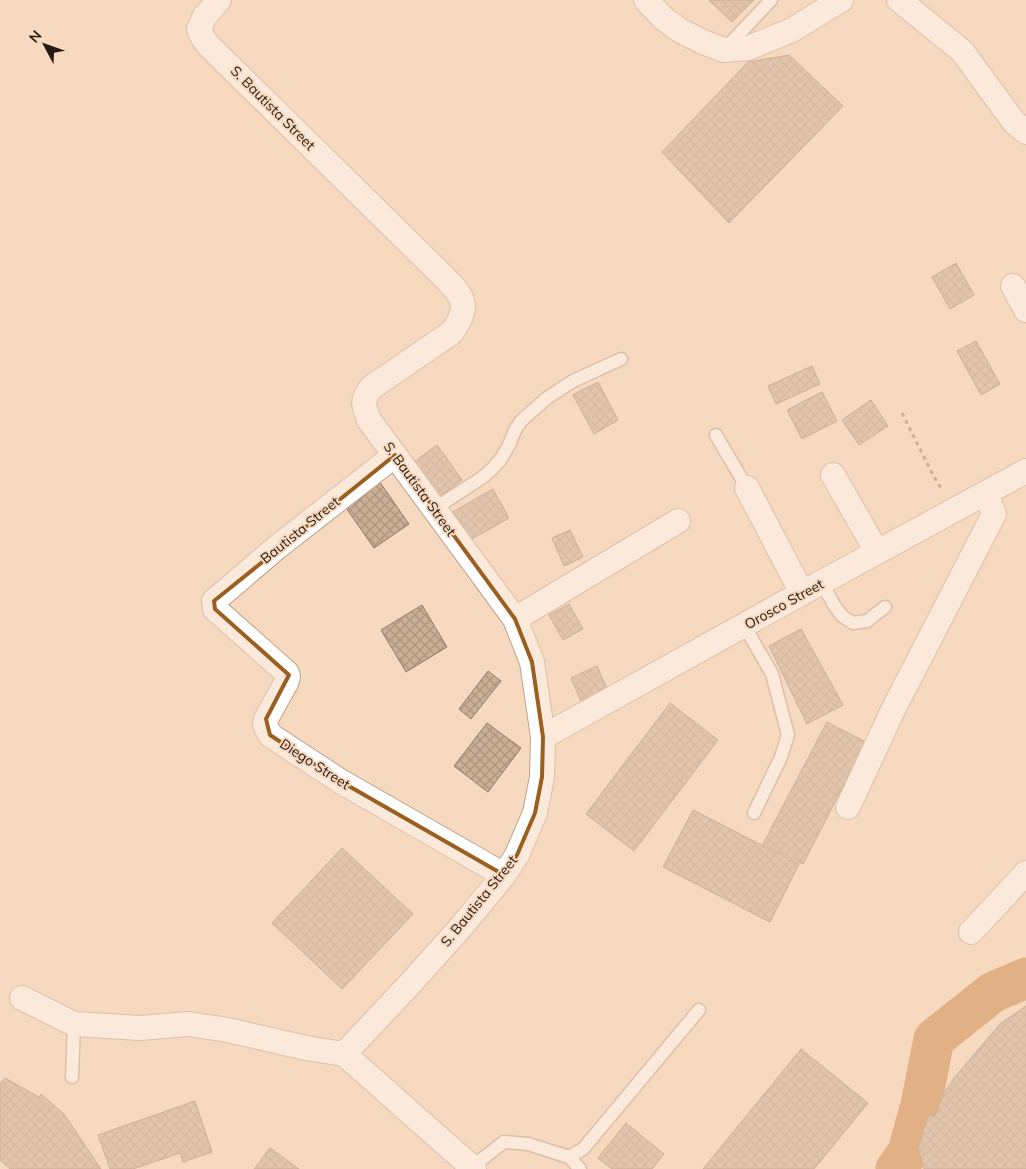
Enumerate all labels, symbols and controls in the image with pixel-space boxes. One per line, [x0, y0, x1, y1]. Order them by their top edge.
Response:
north arrow [20, 20, 70, 70]
text: N [25, 27, 45, 46]
street label: S. Bautista Street [227, 62, 319, 154]
street label: S. Bautista Street [380, 438, 460, 540]
street label: Bautista Street [257, 492, 343, 567]
street label: Orosco Street [741, 575, 827, 633]
street label: Diego Street [276, 735, 354, 793]
street label: S. Bautista Street [437, 852, 521, 950]

